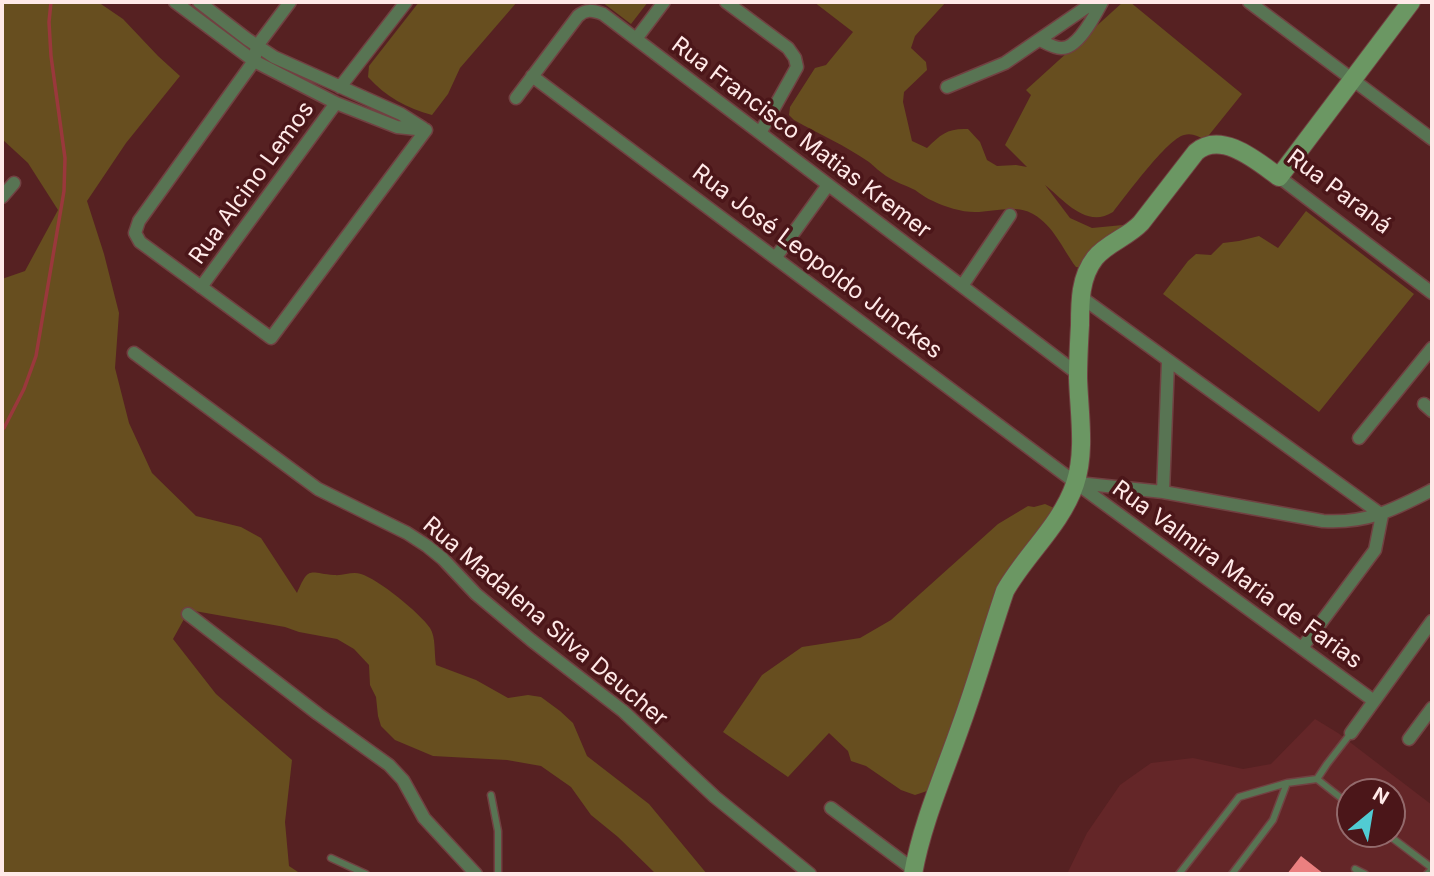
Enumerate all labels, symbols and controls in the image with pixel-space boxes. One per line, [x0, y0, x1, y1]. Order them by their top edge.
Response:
street label: Rua Francisco Matias Kremer [666, 31, 936, 245]
street label: Rua Alcino Lemos [184, 96, 320, 270]
street label: Rua Paraná [1281, 144, 1397, 240]
street label: Rua José Leopoldo Junckes [687, 159, 947, 365]
street label: Rua Valmira Maria de Farias [1107, 475, 1367, 675]
street label: Rua Madalena Silva Deucher [417, 511, 673, 733]
north arrow [1336, 778, 1406, 848]
text: N [1369, 783, 1393, 810]

